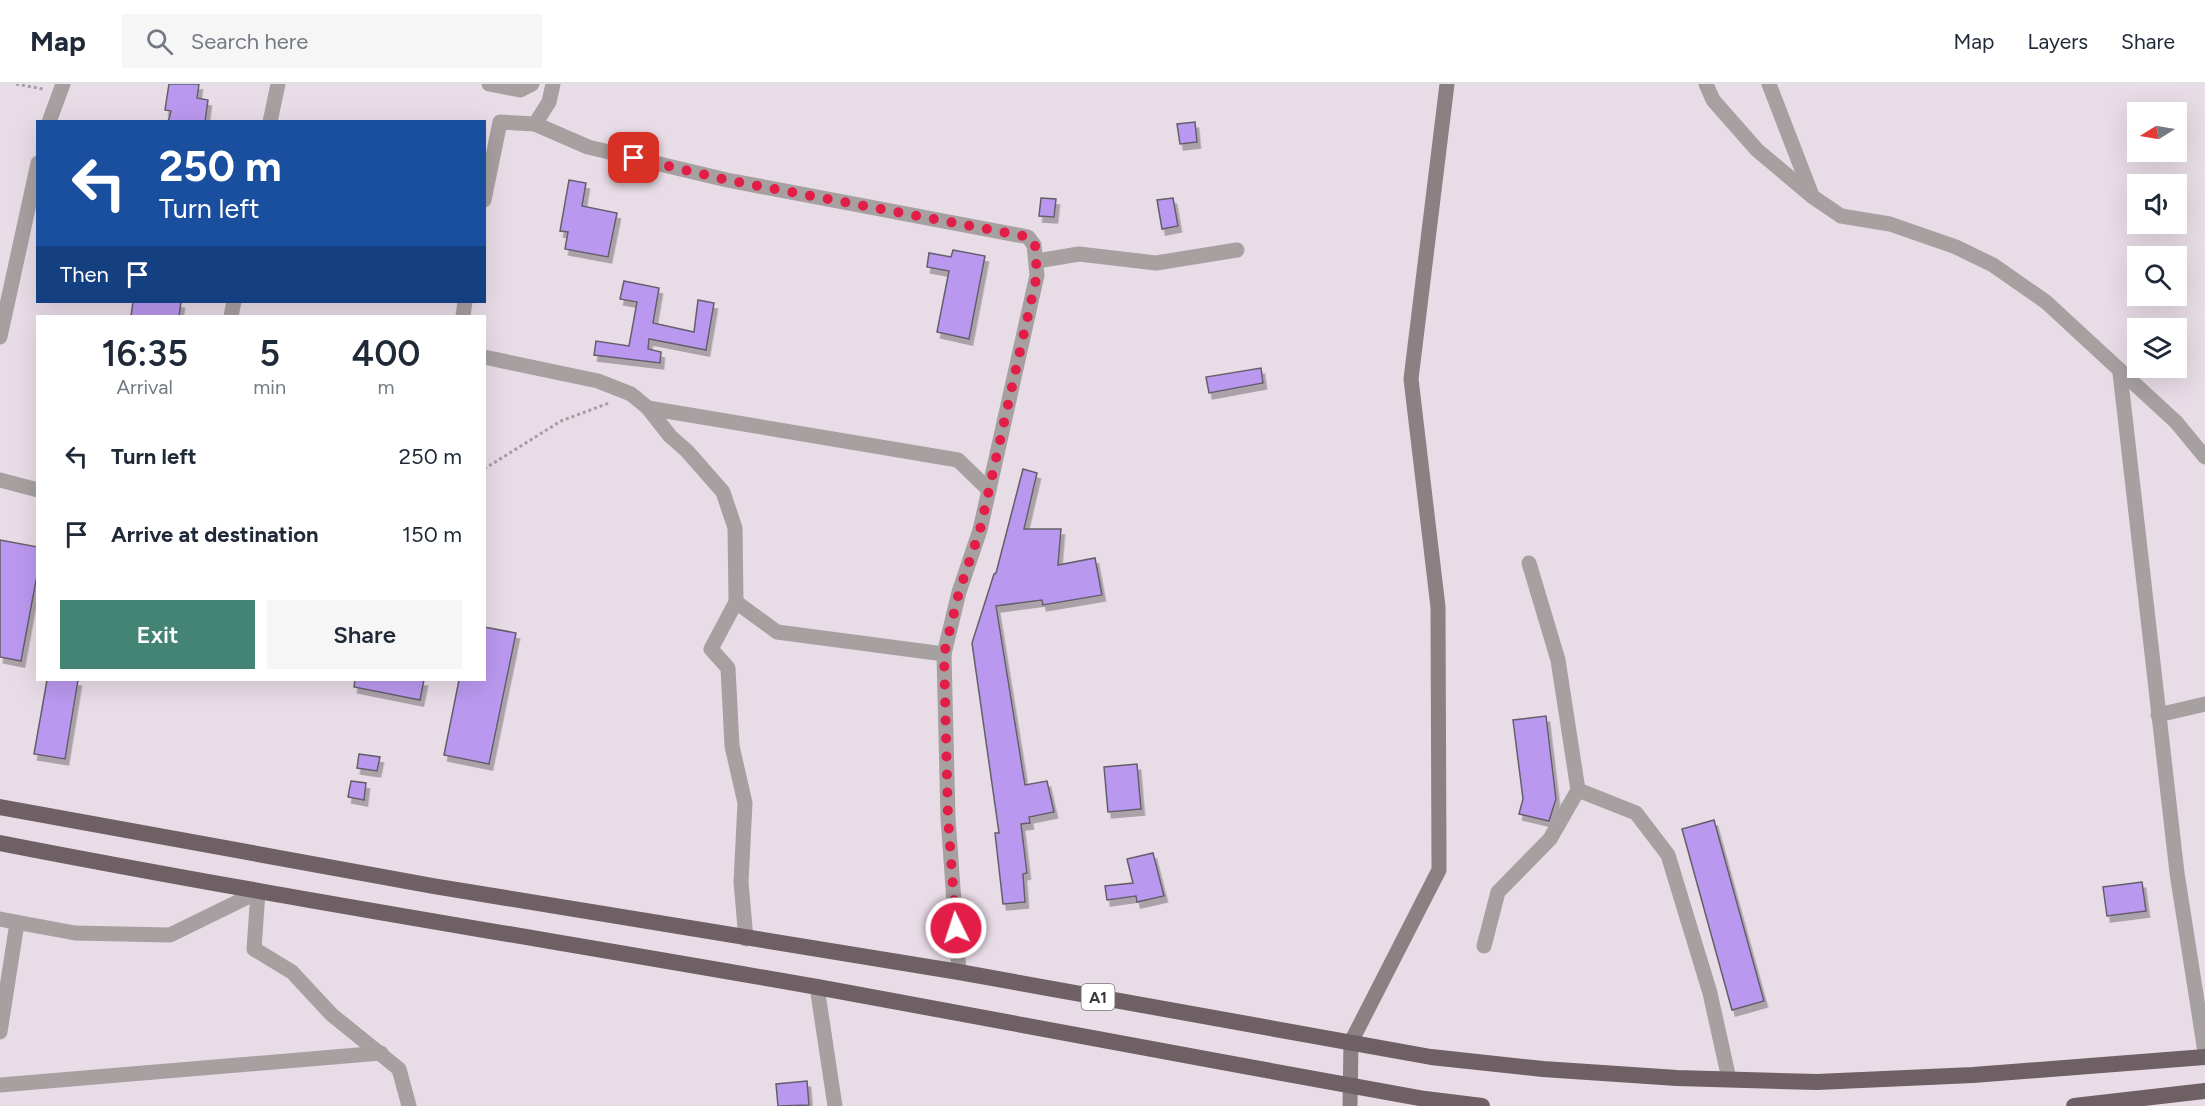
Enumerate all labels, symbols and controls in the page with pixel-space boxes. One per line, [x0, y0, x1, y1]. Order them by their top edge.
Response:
search box [122, 14, 542, 68]
text: Map [30, 24, 86, 58]
icon: search [143, 25, 176, 58]
text: Search here [191, 28, 308, 55]
text: Map [1954, 29, 1994, 54]
text: Layers [2027, 29, 2088, 54]
text: Share [2121, 29, 2175, 54]
north arrow [2127, 102, 2187, 162]
map controls [2127, 102, 2187, 378]
pin [608, 132, 659, 183]
text: 250 m [159, 141, 282, 192]
icon: arrive [617, 141, 650, 174]
icon: left [60, 144, 138, 222]
button: sound [2127, 174, 2187, 234]
text: Turn left [159, 192, 259, 225]
button: search [2127, 246, 2187, 306]
icon: arrive [121, 258, 154, 291]
text: Then [60, 261, 109, 288]
button: layers [2127, 318, 2187, 378]
text: 16:35 [101, 332, 188, 375]
text: 5 [259, 332, 280, 375]
text: 400 [352, 332, 421, 375]
text: Arrival [116, 375, 173, 399]
text: min [253, 375, 286, 399]
text: m [378, 375, 395, 399]
icon: left [60, 440, 93, 473]
text: Turn left [111, 443, 197, 470]
text: 250 m [399, 443, 462, 470]
icon: arrive [60, 518, 93, 551]
text: Arrive at destination [111, 521, 319, 548]
text: 150 m [402, 521, 462, 548]
button: Exit [60, 600, 255, 669]
button: Share [267, 600, 462, 669]
position arrow [924, 896, 988, 960]
road number: A1 [1082, 984, 1114, 1010]

